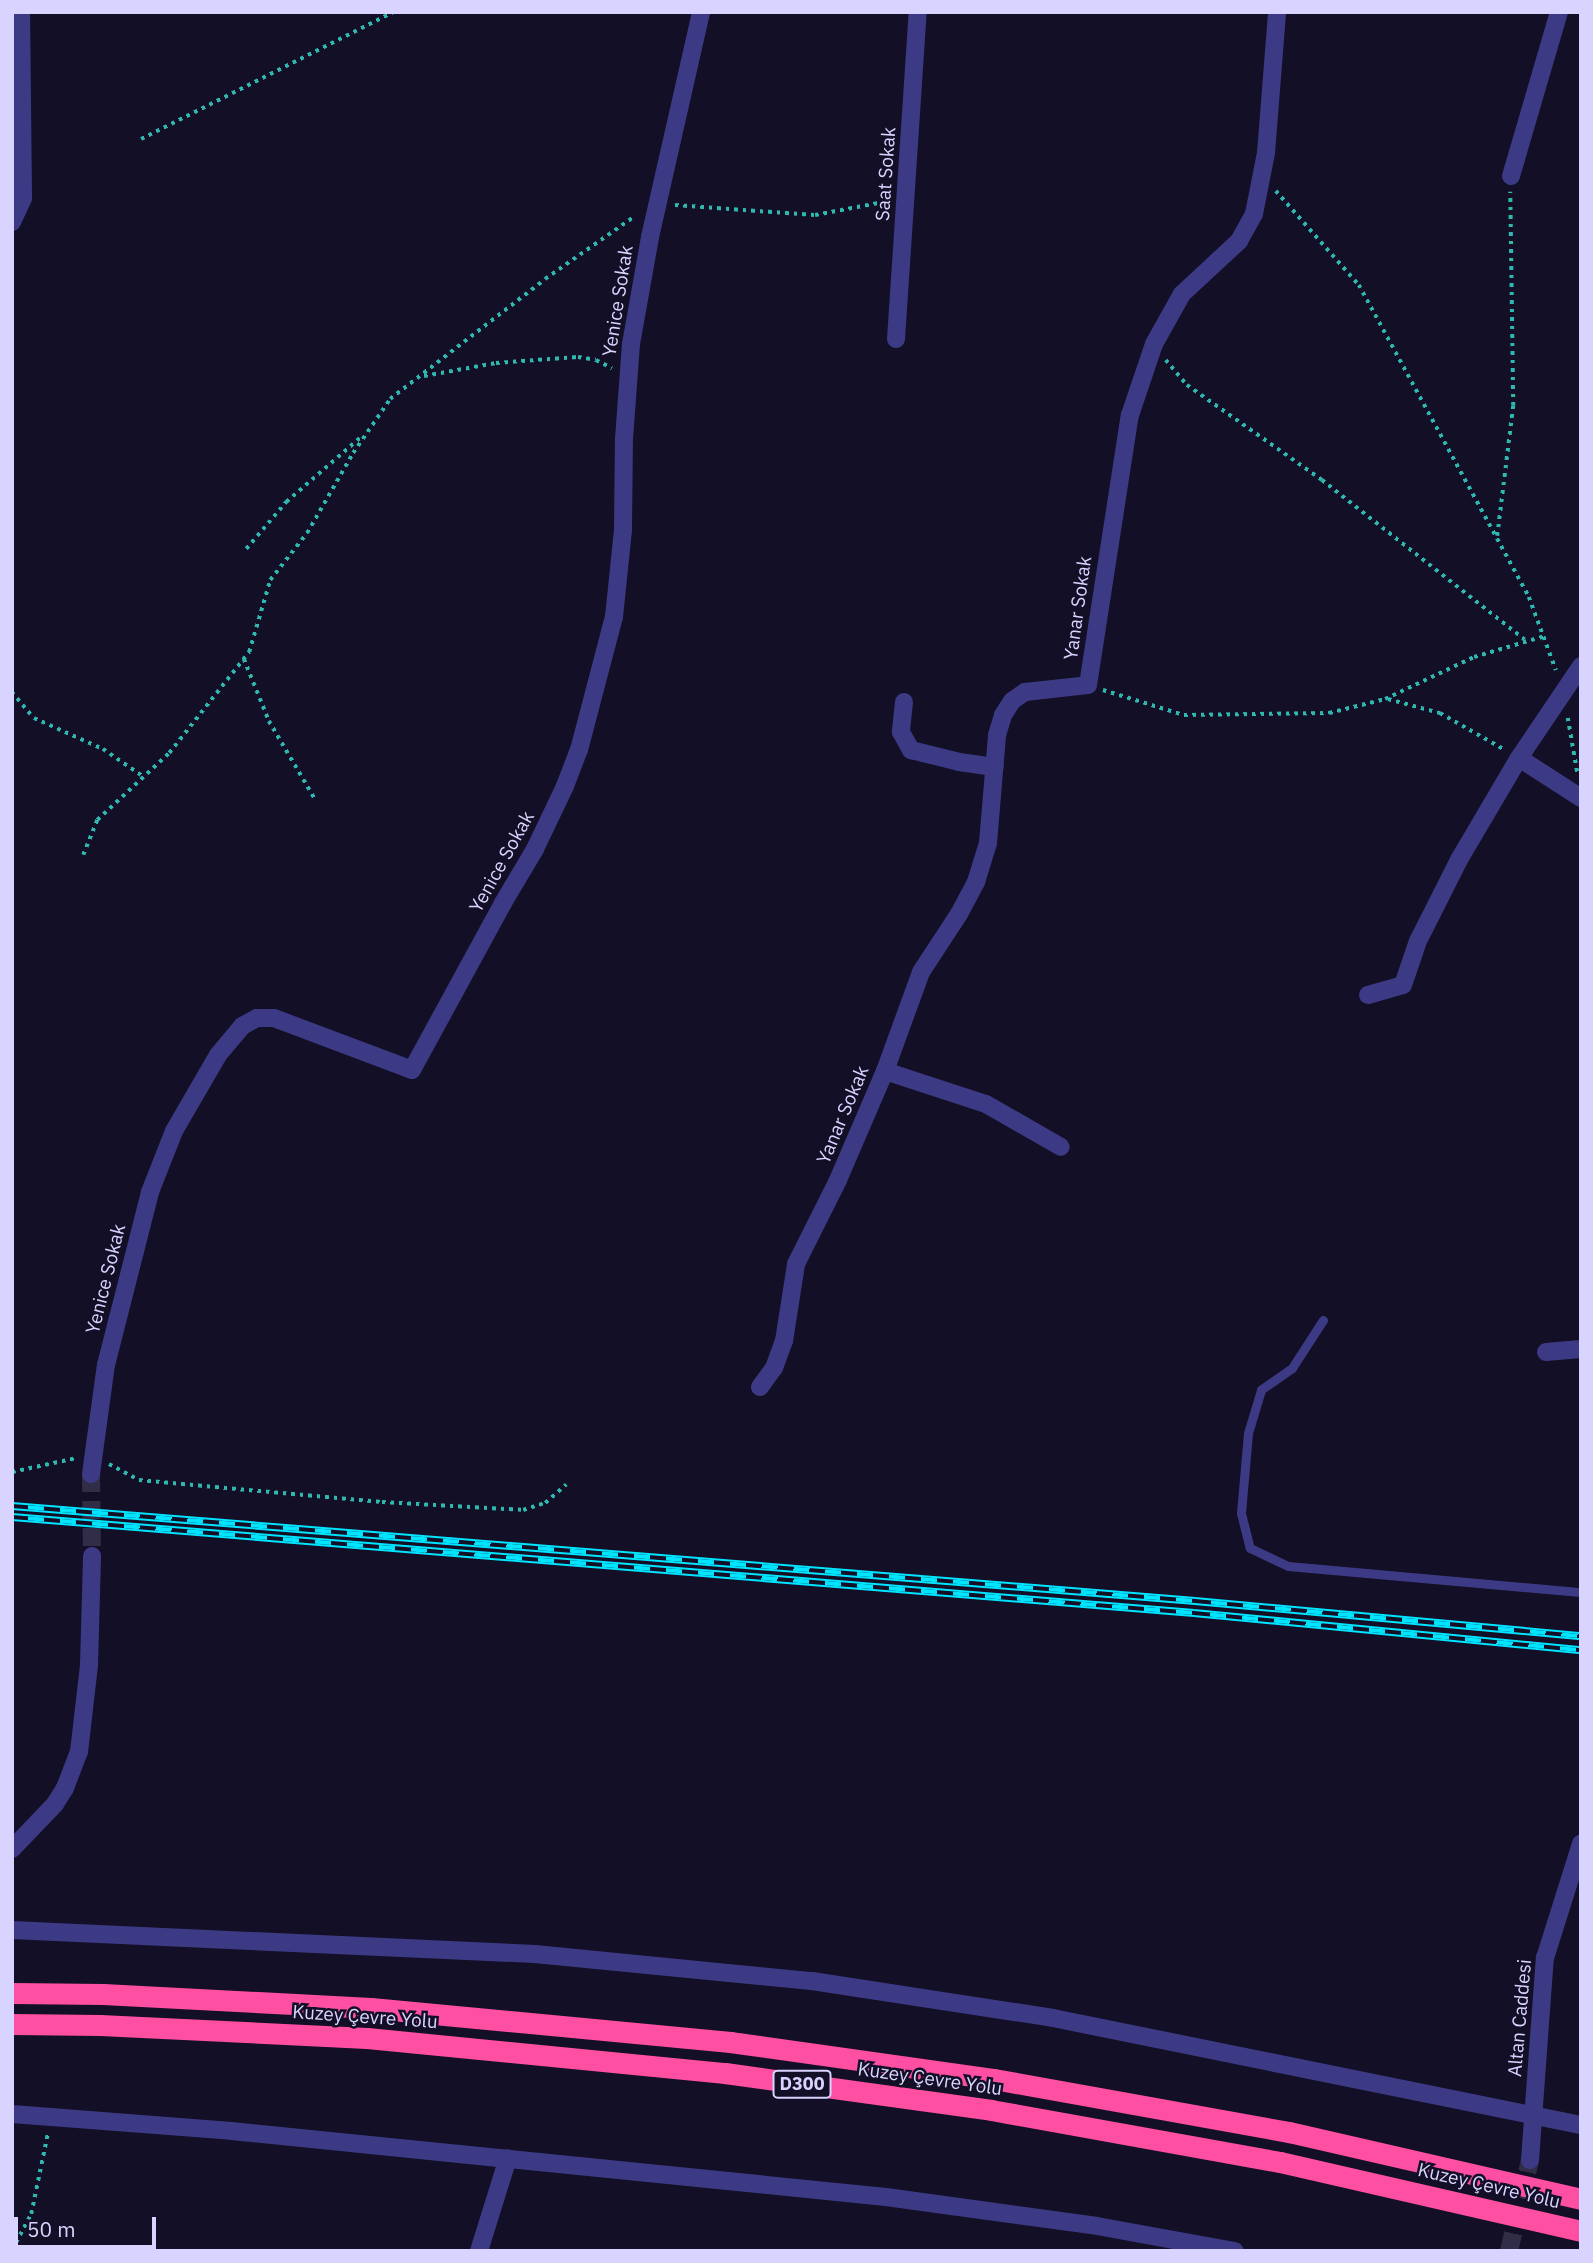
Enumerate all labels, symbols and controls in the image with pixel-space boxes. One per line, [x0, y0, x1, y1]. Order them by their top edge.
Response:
street label: Saat Sokak [871, 126, 901, 222]
street label: Yenice Sokak [598, 244, 638, 358]
street label: Yanar Sokak [1059, 555, 1097, 661]
street label: Yenice Sokak [465, 807, 539, 917]
street label: Yanar Sokak [812, 1062, 874, 1168]
street label: Yenice Sokak [81, 1222, 131, 1336]
street label: Altan Caddesi [1504, 1958, 1536, 2078]
street label: Kuzey Çevre Yolu [292, 2001, 438, 2033]
street label: Kuzey Çevre Yolu [856, 2058, 1004, 2100]
road number: D300 [772, 2070, 832, 2098]
street label: Kuzey Çevre Yolu [1415, 2159, 1563, 2213]
scale bar [18, 2204, 159, 2248]
text: 50 m [27, 2215, 76, 2243]

